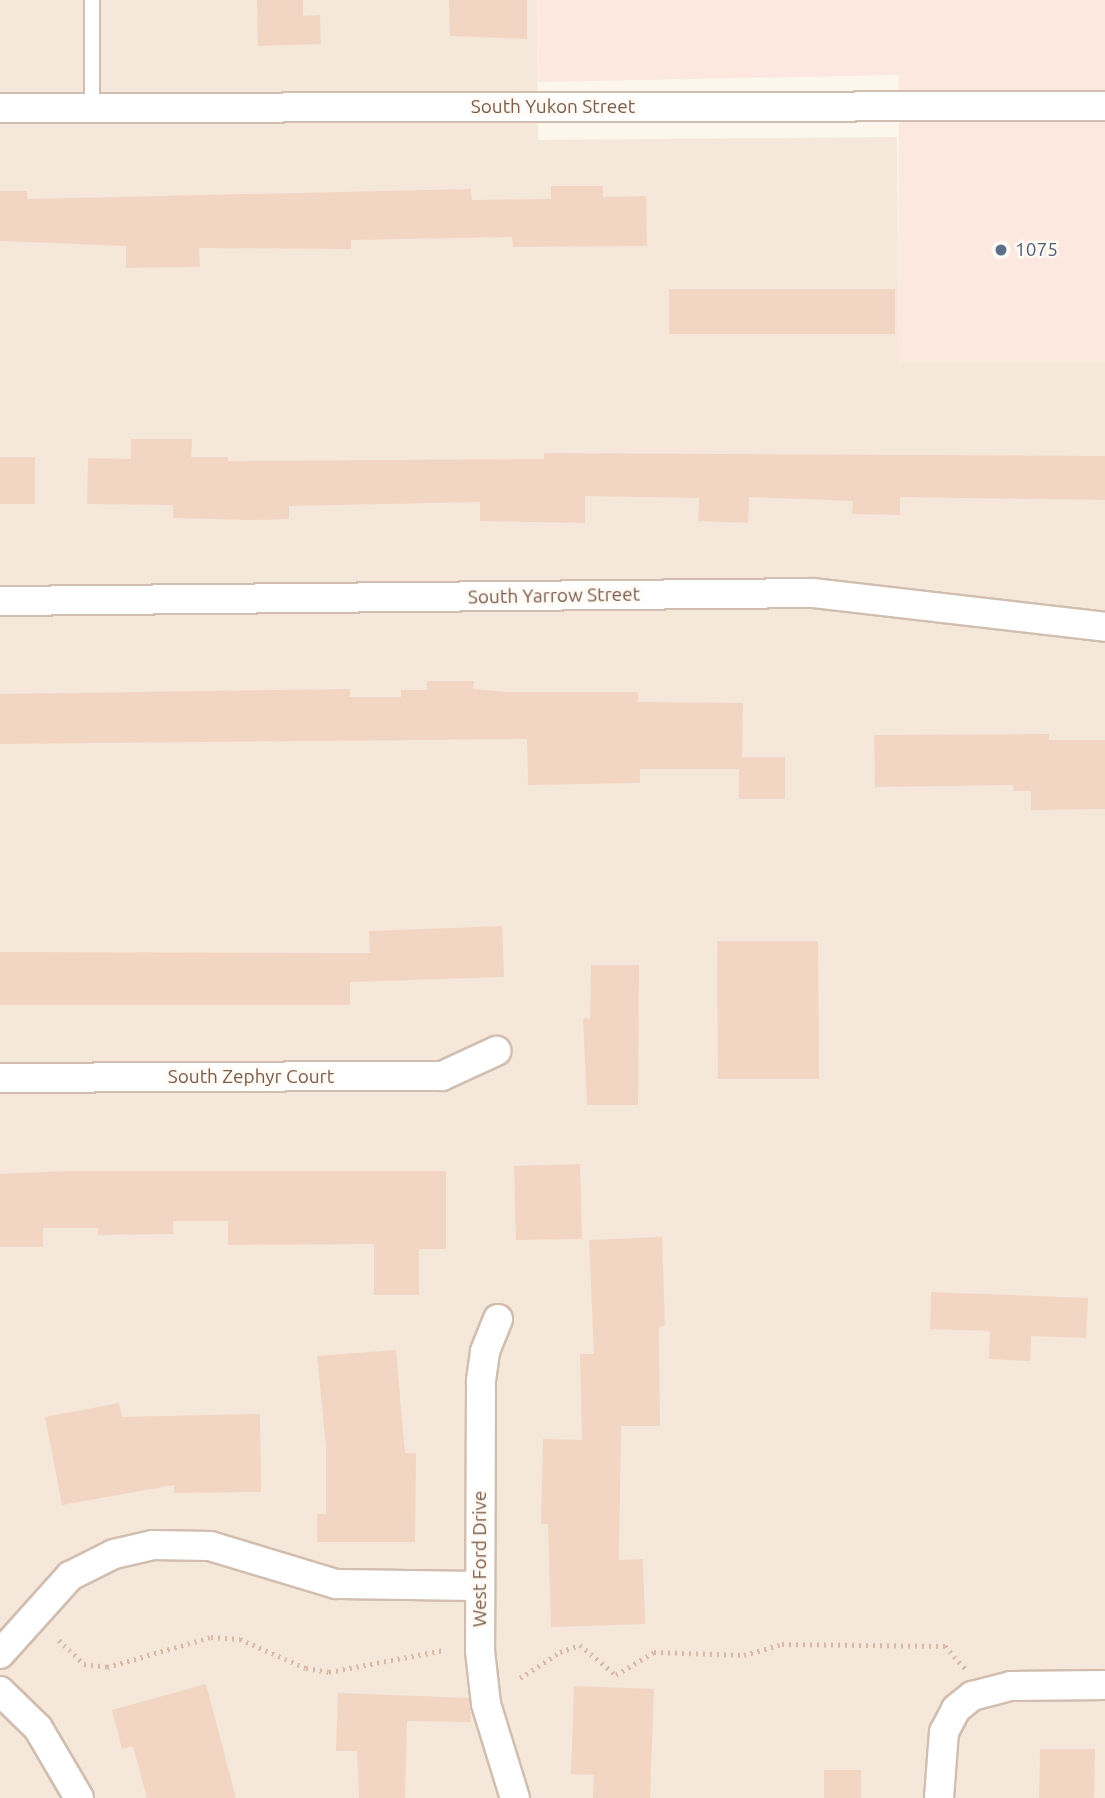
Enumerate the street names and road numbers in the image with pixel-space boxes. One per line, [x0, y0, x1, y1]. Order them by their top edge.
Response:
street label: South Yukon Street [471, 96, 635, 118]
street label: South Yarrow Street [468, 583, 640, 609]
street label: South Zephyr Court [168, 1066, 334, 1088]
street label: West Ford Drive [469, 1491, 491, 1627]

